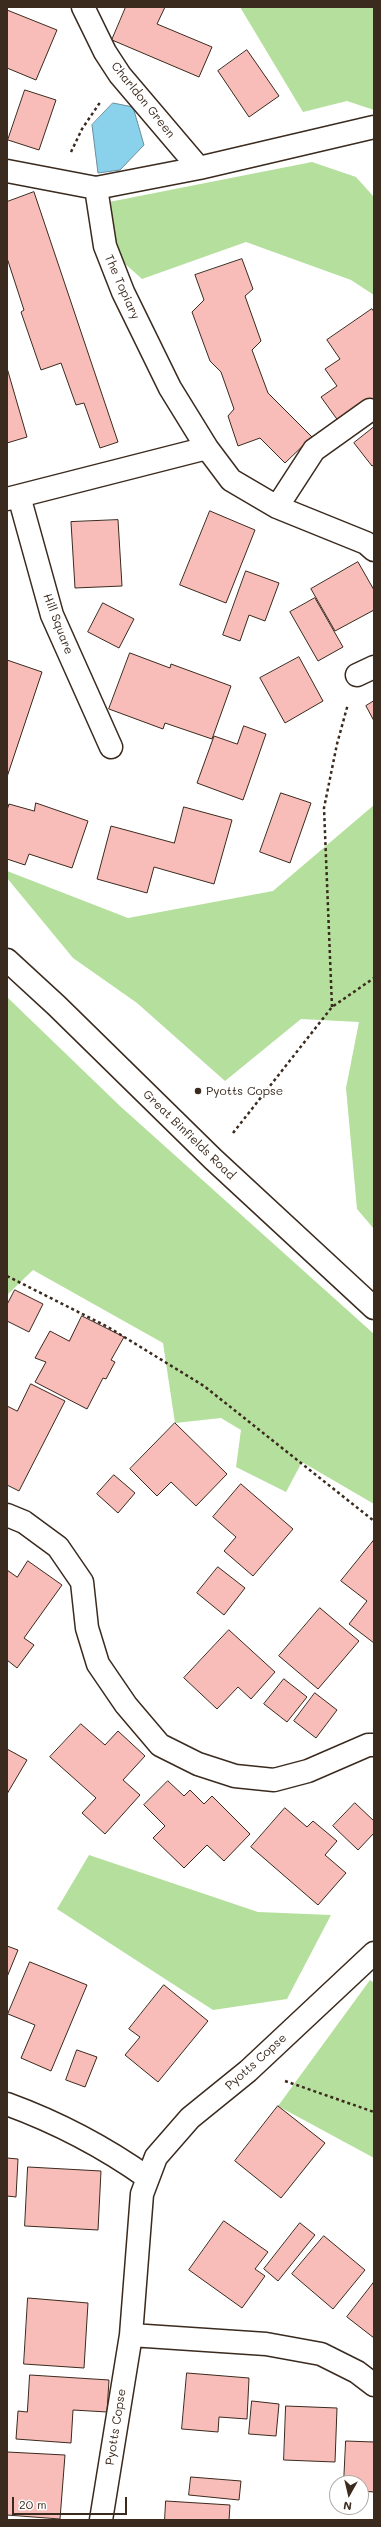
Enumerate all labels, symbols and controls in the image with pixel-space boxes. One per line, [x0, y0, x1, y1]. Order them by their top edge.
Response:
street label: Charldon Green [108, 59, 178, 141]
street label: The Topiary [101, 252, 143, 322]
street label: Hill Square [40, 592, 76, 656]
place label: Pyotts Copse [206, 1084, 283, 1098]
marker: Pyotts Copse [193, 1086, 203, 1096]
street label: Great Binfields Road [140, 1087, 238, 1183]
street label: Pyotts Copse [222, 2031, 290, 2093]
street label: Pyotts Copse [103, 2388, 129, 2466]
north arrow [329, 2475, 369, 2515]
scale bar [14, 2489, 129, 2515]
text: 20 m [19, 2496, 47, 2512]
text: N [342, 2498, 353, 2514]

